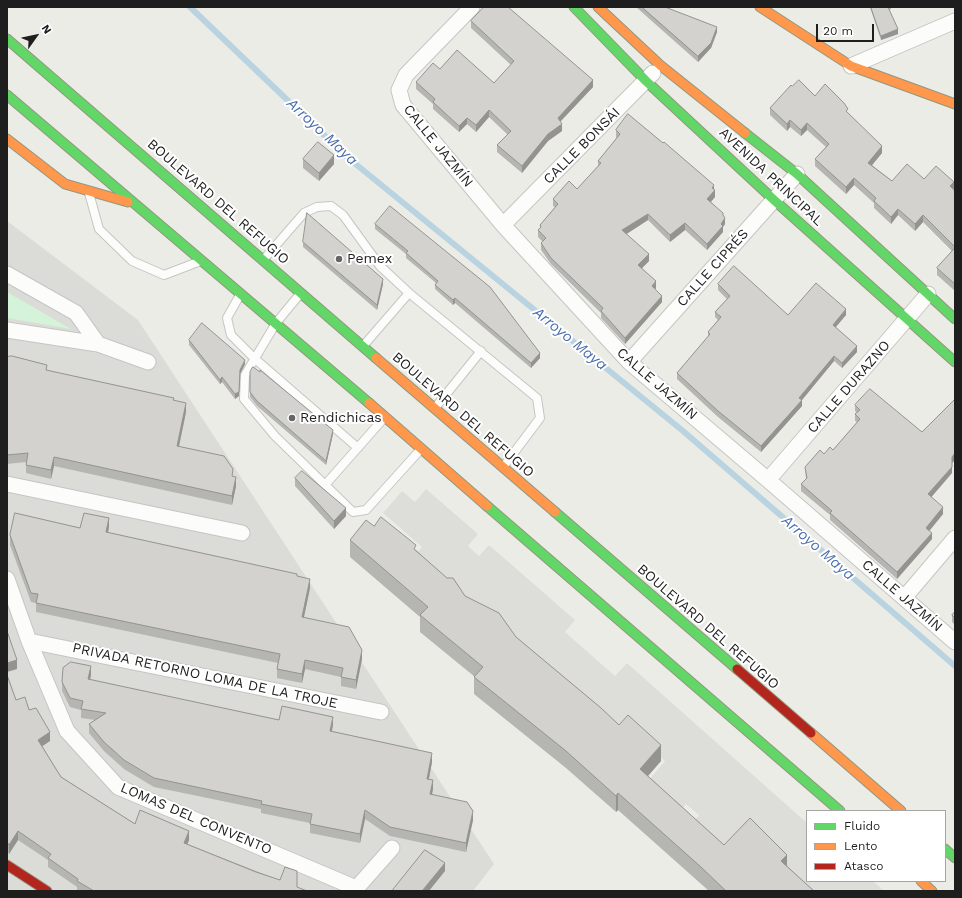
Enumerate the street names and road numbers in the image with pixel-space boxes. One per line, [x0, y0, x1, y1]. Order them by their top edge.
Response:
street label: CALLE JAZMÍN [400, 101, 476, 191]
street label: CALLE BONSÁI [540, 104, 624, 188]
street label: AVENIDA PRINCIPAL [715, 124, 827, 230]
street label: BOULEVARD DEL REFUGIO [144, 136, 292, 268]
street label: CALLE CIPRÉS [674, 226, 752, 310]
street label: CALLE DURAZNO [804, 337, 894, 437]
street label: CALLE JAZMÍN [613, 344, 701, 424]
street label: BOULEVARD DEL REFUGIO [389, 349, 537, 481]
street label: CALLE JAZMÍN [858, 556, 946, 636]
street label: BOULEVARD DEL REFUGIO [634, 561, 782, 693]
street label: PRIVADA RETORNO LOMA DE LA TROJE [71, 640, 339, 712]
street label: LOMAS DEL CONVENTO [118, 779, 274, 859]

